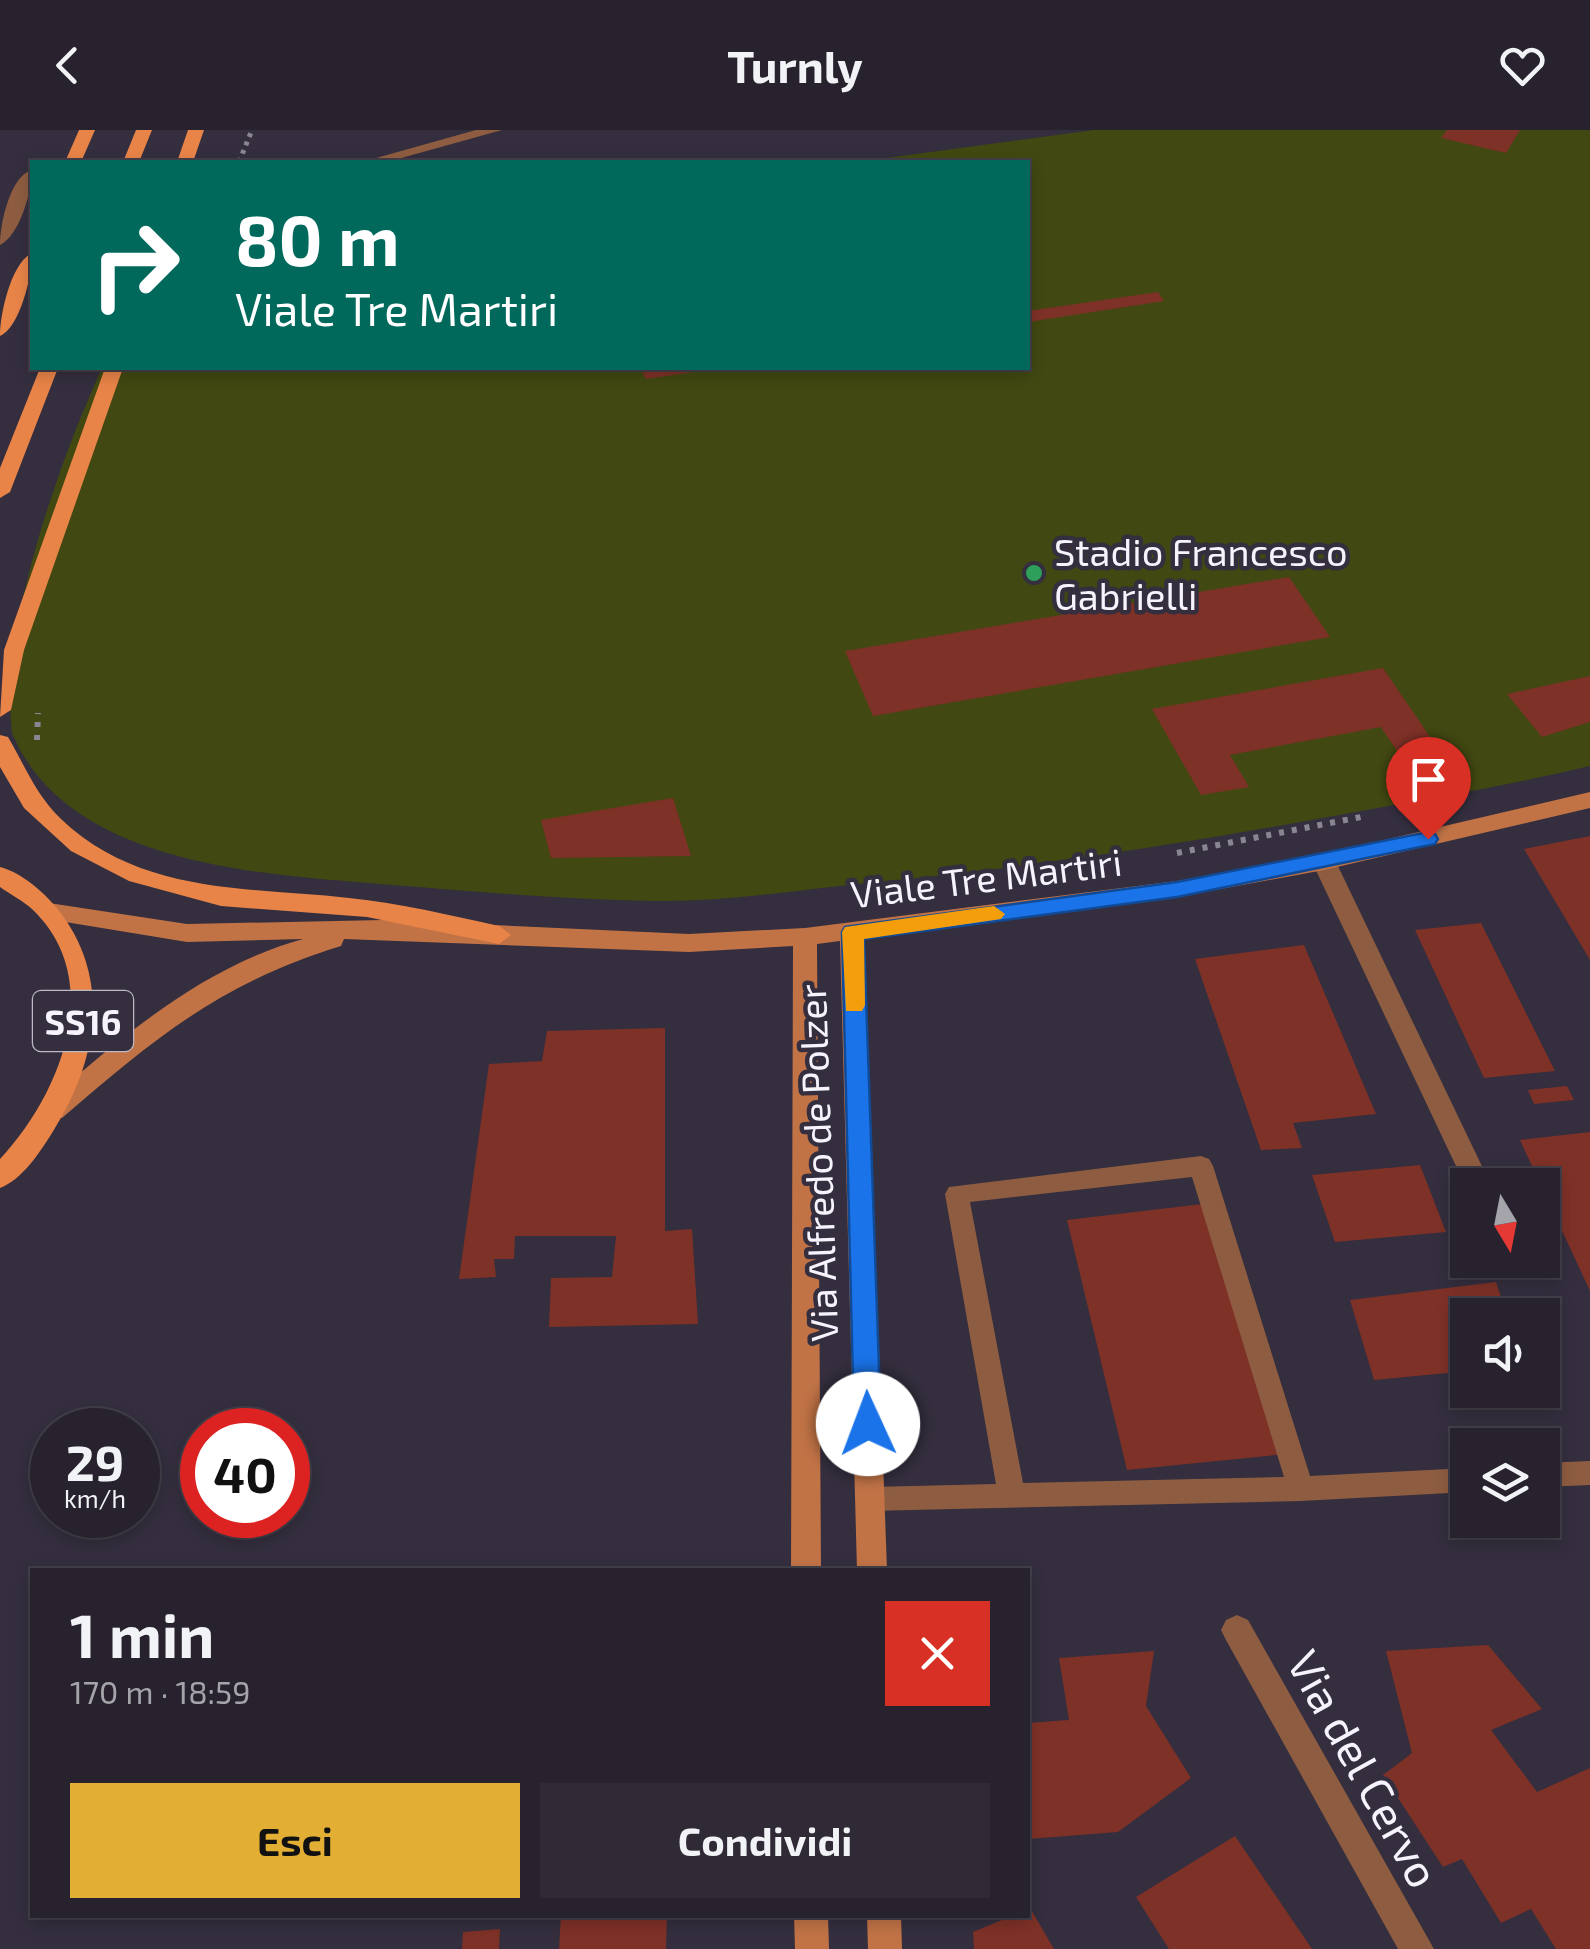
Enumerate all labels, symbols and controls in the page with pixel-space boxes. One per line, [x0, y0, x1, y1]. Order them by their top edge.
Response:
icon: back [40, 38, 95, 93]
text: Turnly [727, 38, 863, 92]
icon: heart [1495, 38, 1550, 93]
text: 80 m [235, 196, 400, 280]
icon: right [70, 200, 200, 330]
text: Viale Tre Martiri [235, 281, 558, 335]
place label: Stadio Francesco Gabrielli [1054, 528, 1348, 618]
marker: Stadio Francesco Gabrielli [1023, 562, 1045, 584]
pin [1386, 737, 1471, 840]
icon: arrive [1401, 752, 1456, 807]
street label: Viale Tre Martiri [848, 838, 1124, 916]
street label: Via Alfredo de Polzer [788, 983, 846, 1343]
road number: SS16 [33, 991, 133, 1051]
north arrow [1450, 1168, 1560, 1278]
map controls [1450, 1168, 1560, 1538]
button: sound [1450, 1298, 1560, 1408]
position arrow [816, 1372, 920, 1476]
speed limit sign: 40 [180, 1408, 310, 1538]
button: layers [1450, 1428, 1560, 1538]
text: 29 [66, 1431, 124, 1491]
text: km/h [64, 1483, 126, 1513]
text: 1 min [70, 1598, 214, 1670]
button: close [885, 1601, 990, 1706]
street label: Via del Cervo [1278, 1640, 1452, 1896]
text: 170 m · 18:59 [70, 1672, 251, 1710]
button: Esci [70, 1783, 520, 1898]
button: Condividi [540, 1783, 990, 1898]

